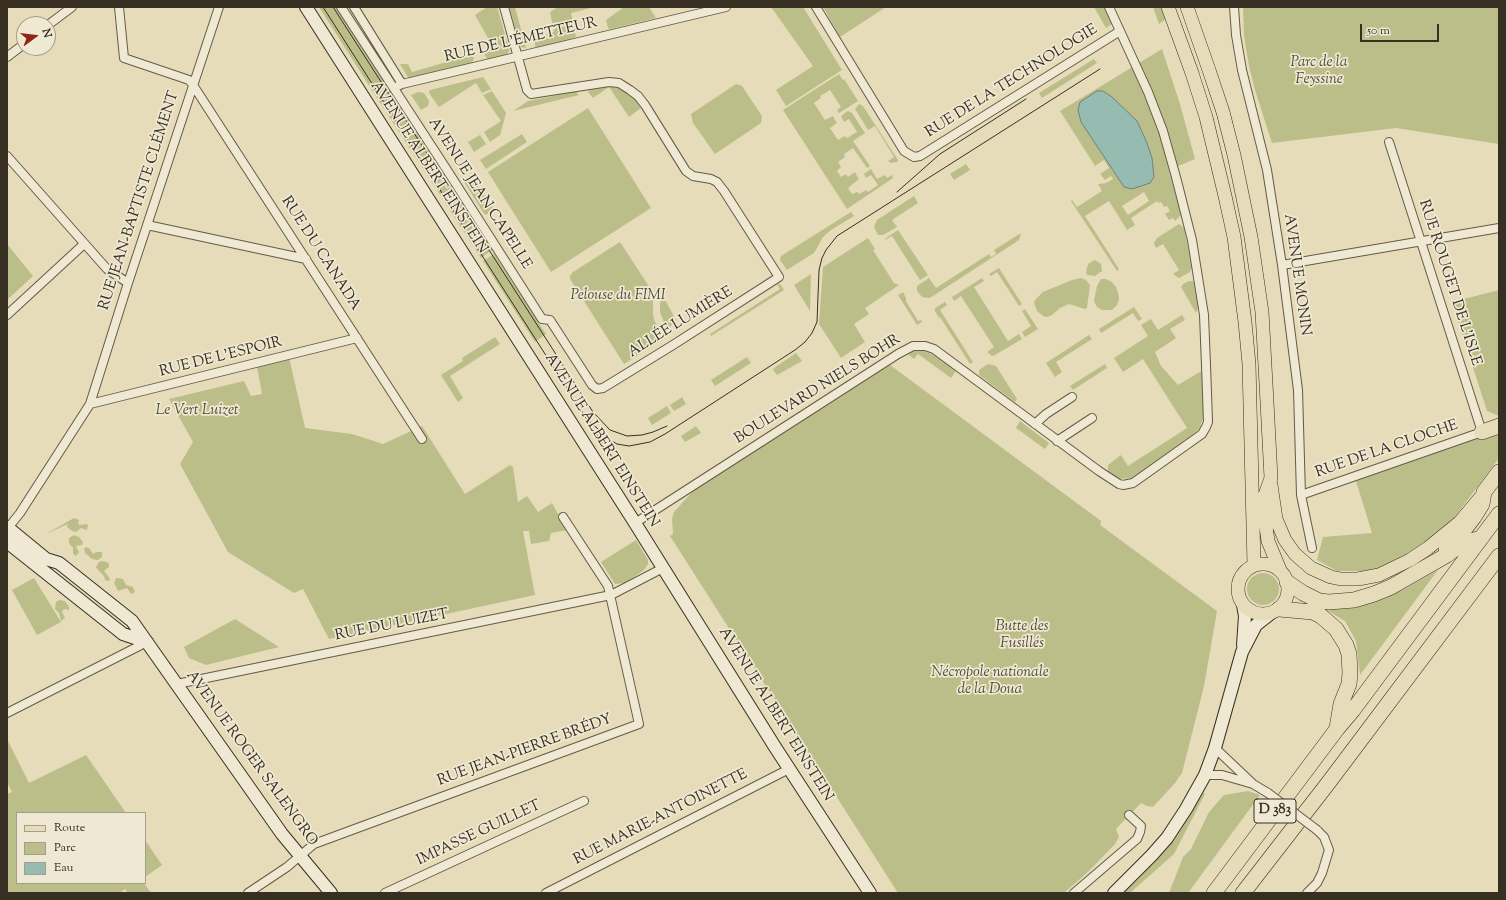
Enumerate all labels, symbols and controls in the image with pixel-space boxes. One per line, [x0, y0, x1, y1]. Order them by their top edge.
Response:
street label: RUE DE L'ÉMETTEUR [443, 15, 599, 67]
north arrow [16, 16, 56, 56]
scale bar [1362, 16, 1441, 42]
street label: RUE DE LA TECHNOLOGIE [923, 22, 1101, 142]
text: 50 m [1367, 22, 1390, 40]
text: N [38, 27, 55, 39]
park label: Parc de la Feyssine [1290, 54, 1348, 89]
street label: AVENUE ALBERT EINSTEIN [365, 78, 491, 258]
street label: RUE JEAN-BAPTISTE CLÉMENT [96, 89, 184, 313]
street label: AVENUE JEAN CAPELLE [423, 115, 535, 273]
street label: RUE DU CANADA [276, 194, 364, 314]
street label: RUE ROUGET DE L'ISLE [1414, 198, 1484, 368]
street label: AVENUE MONIN [1279, 213, 1313, 337]
street label: ALLÉE LUMIÈRE [625, 284, 737, 362]
park label: Pelouse du FIMI [570, 287, 666, 305]
street label: BOULEVARD NIELS BOHR [732, 331, 904, 449]
street label: RUE DE L'ESPOIR [158, 334, 284, 382]
street label: AVENUE ALBERT EINSTEIN [540, 351, 662, 531]
park label: Le Vert Luizet [155, 402, 239, 420]
street label: RUE DE LA CLOCHE [1313, 417, 1461, 483]
street label: RUE DU LUIZET [334, 606, 450, 646]
park label: Butte des Fusillés [995, 618, 1049, 653]
street label: AVENUE ALBERT EINSTEIN [714, 625, 836, 805]
park label: Nécropole nationale de la Doua [931, 664, 1049, 699]
street label: AVENUE ROGER SALENGRO [181, 668, 321, 850]
street label: RUE JEAN-PIERRE BRÉDY [435, 711, 615, 791]
street label: RUE MARIE-ANTOINETTE [571, 766, 751, 870]
street label: IMPASSE GUILLET [414, 797, 544, 871]
road number: D 383 [1254, 799, 1296, 823]
legend [16, 812, 146, 884]
text: Route [54, 819, 85, 837]
text: Parc [54, 839, 76, 857]
text: Eau [54, 859, 74, 877]

